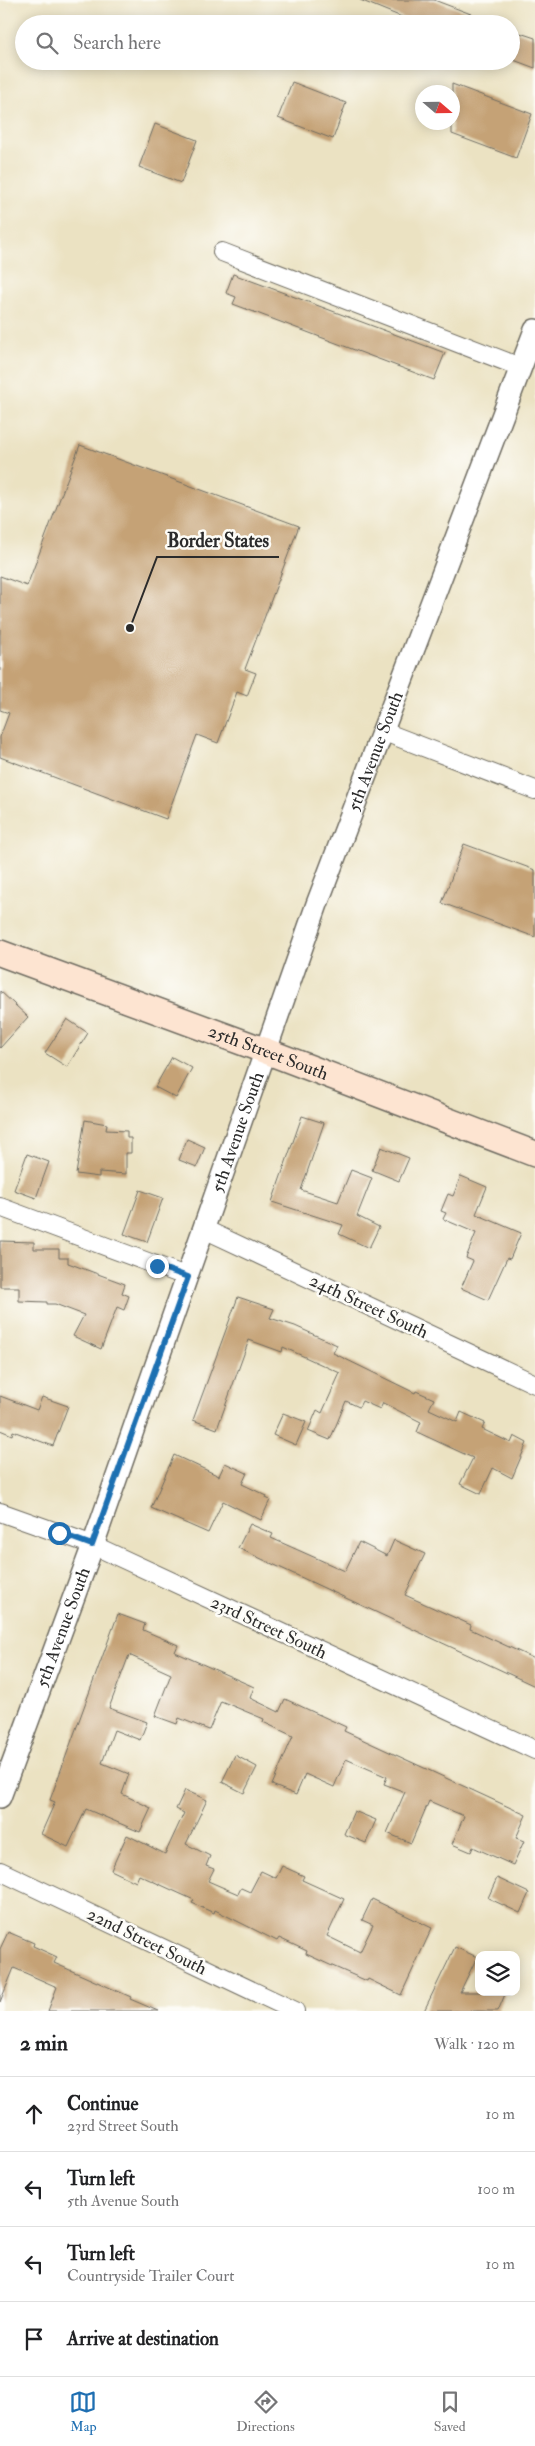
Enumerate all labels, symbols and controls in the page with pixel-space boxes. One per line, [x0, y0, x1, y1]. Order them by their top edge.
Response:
search box [15, 15, 520, 70]
icon: search [33, 29, 61, 57]
text: Search here [73, 31, 161, 55]
north arrow [415, 85, 460, 130]
callout: Border States [157, 523, 279, 557]
text: Border States [167, 529, 270, 553]
street label: 5th Avenue South [342, 688, 409, 815]
street label: 25th Street South [205, 1020, 332, 1086]
street label: 5th Avenue South [206, 1068, 270, 1196]
route end [146, 1255, 169, 1278]
street label: 24th Street South [306, 1269, 432, 1344]
route start [48, 1522, 71, 1545]
street label: 5th Avenue South [30, 1564, 96, 1691]
street label: 23rd Street South [207, 1590, 331, 1665]
street label: 22nd Street South [83, 1903, 211, 1981]
map controls [475, 1951, 520, 1996]
button: layers [475, 1951, 520, 1996]
text: 2 min [20, 2030, 68, 2057]
text: Walk · 120 m [434, 2034, 515, 2054]
text: Continue [67, 2092, 138, 2116]
icon: ahead [20, 2100, 48, 2128]
text: 10 m [485, 2104, 515, 2124]
text: 23rd Street South [67, 2116, 179, 2136]
text: Turn left [67, 2167, 135, 2191]
icon: left [20, 2175, 48, 2203]
text: 100 m [477, 2179, 515, 2199]
text: 5th Avenue South [67, 2191, 179, 2211]
text: Turn left [67, 2242, 135, 2266]
icon: left [20, 2250, 48, 2278]
text: 10 m [485, 2254, 515, 2274]
text: Countryside Trailer Court [67, 2266, 235, 2286]
icon: arrive [20, 2325, 48, 2353]
text: Arrive at destination [67, 2327, 219, 2351]
tab: Map [69, 2388, 97, 2435]
tab: Directions [236, 2388, 295, 2435]
tab: Saved [434, 2388, 466, 2435]

